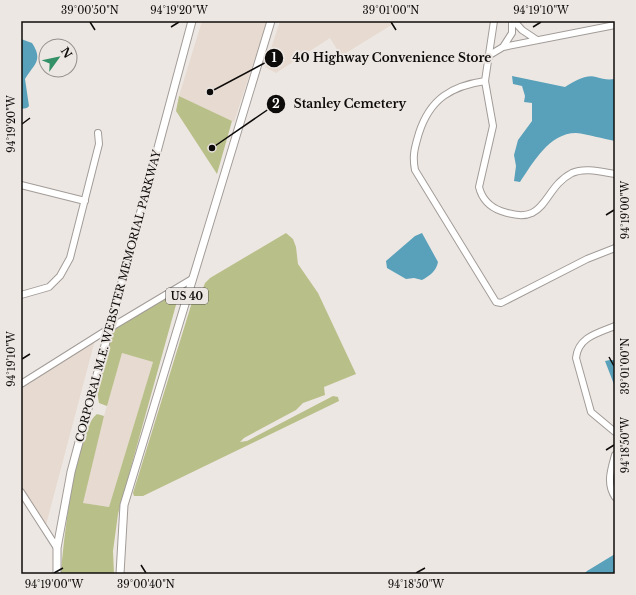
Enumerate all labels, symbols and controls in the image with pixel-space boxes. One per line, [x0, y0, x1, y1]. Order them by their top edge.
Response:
text: 39°00'50"N [61, 4, 119, 17]
text: 94°19'20"W [150, 4, 208, 17]
text: 39°01'00"N [363, 4, 419, 17]
text: 94°19'10"W [513, 4, 569, 17]
north arrow [38, 38, 78, 78]
text: N [58, 44, 75, 61]
callout: 40 Highway Convenience Store [264, 46, 500, 70]
text: 1 [271, 50, 277, 65]
text: 40 Highway Convenience Store [293, 50, 491, 65]
callout: Stanley Cemetery [266, 92, 415, 116]
text: 94°19'20"W [5, 95, 18, 153]
text: 2 [272, 96, 280, 111]
text: Stanley Cemetery [294, 96, 406, 111]
street label: CORPORAL M.E. WEBSTER MEMORIAL PARKWAY [72, 147, 164, 444]
text: 94°19'00"W [619, 181, 632, 239]
road number: US 40 [166, 288, 208, 304]
text: 94°19'10"W [5, 331, 18, 387]
text: 39°01'00"N [619, 338, 632, 394]
text: 94°18'50"W [619, 417, 632, 473]
text: 94°19'00"W [25, 578, 83, 591]
text: 39°00'40"N [117, 578, 175, 591]
text: 94°18'50"W [388, 578, 444, 591]

